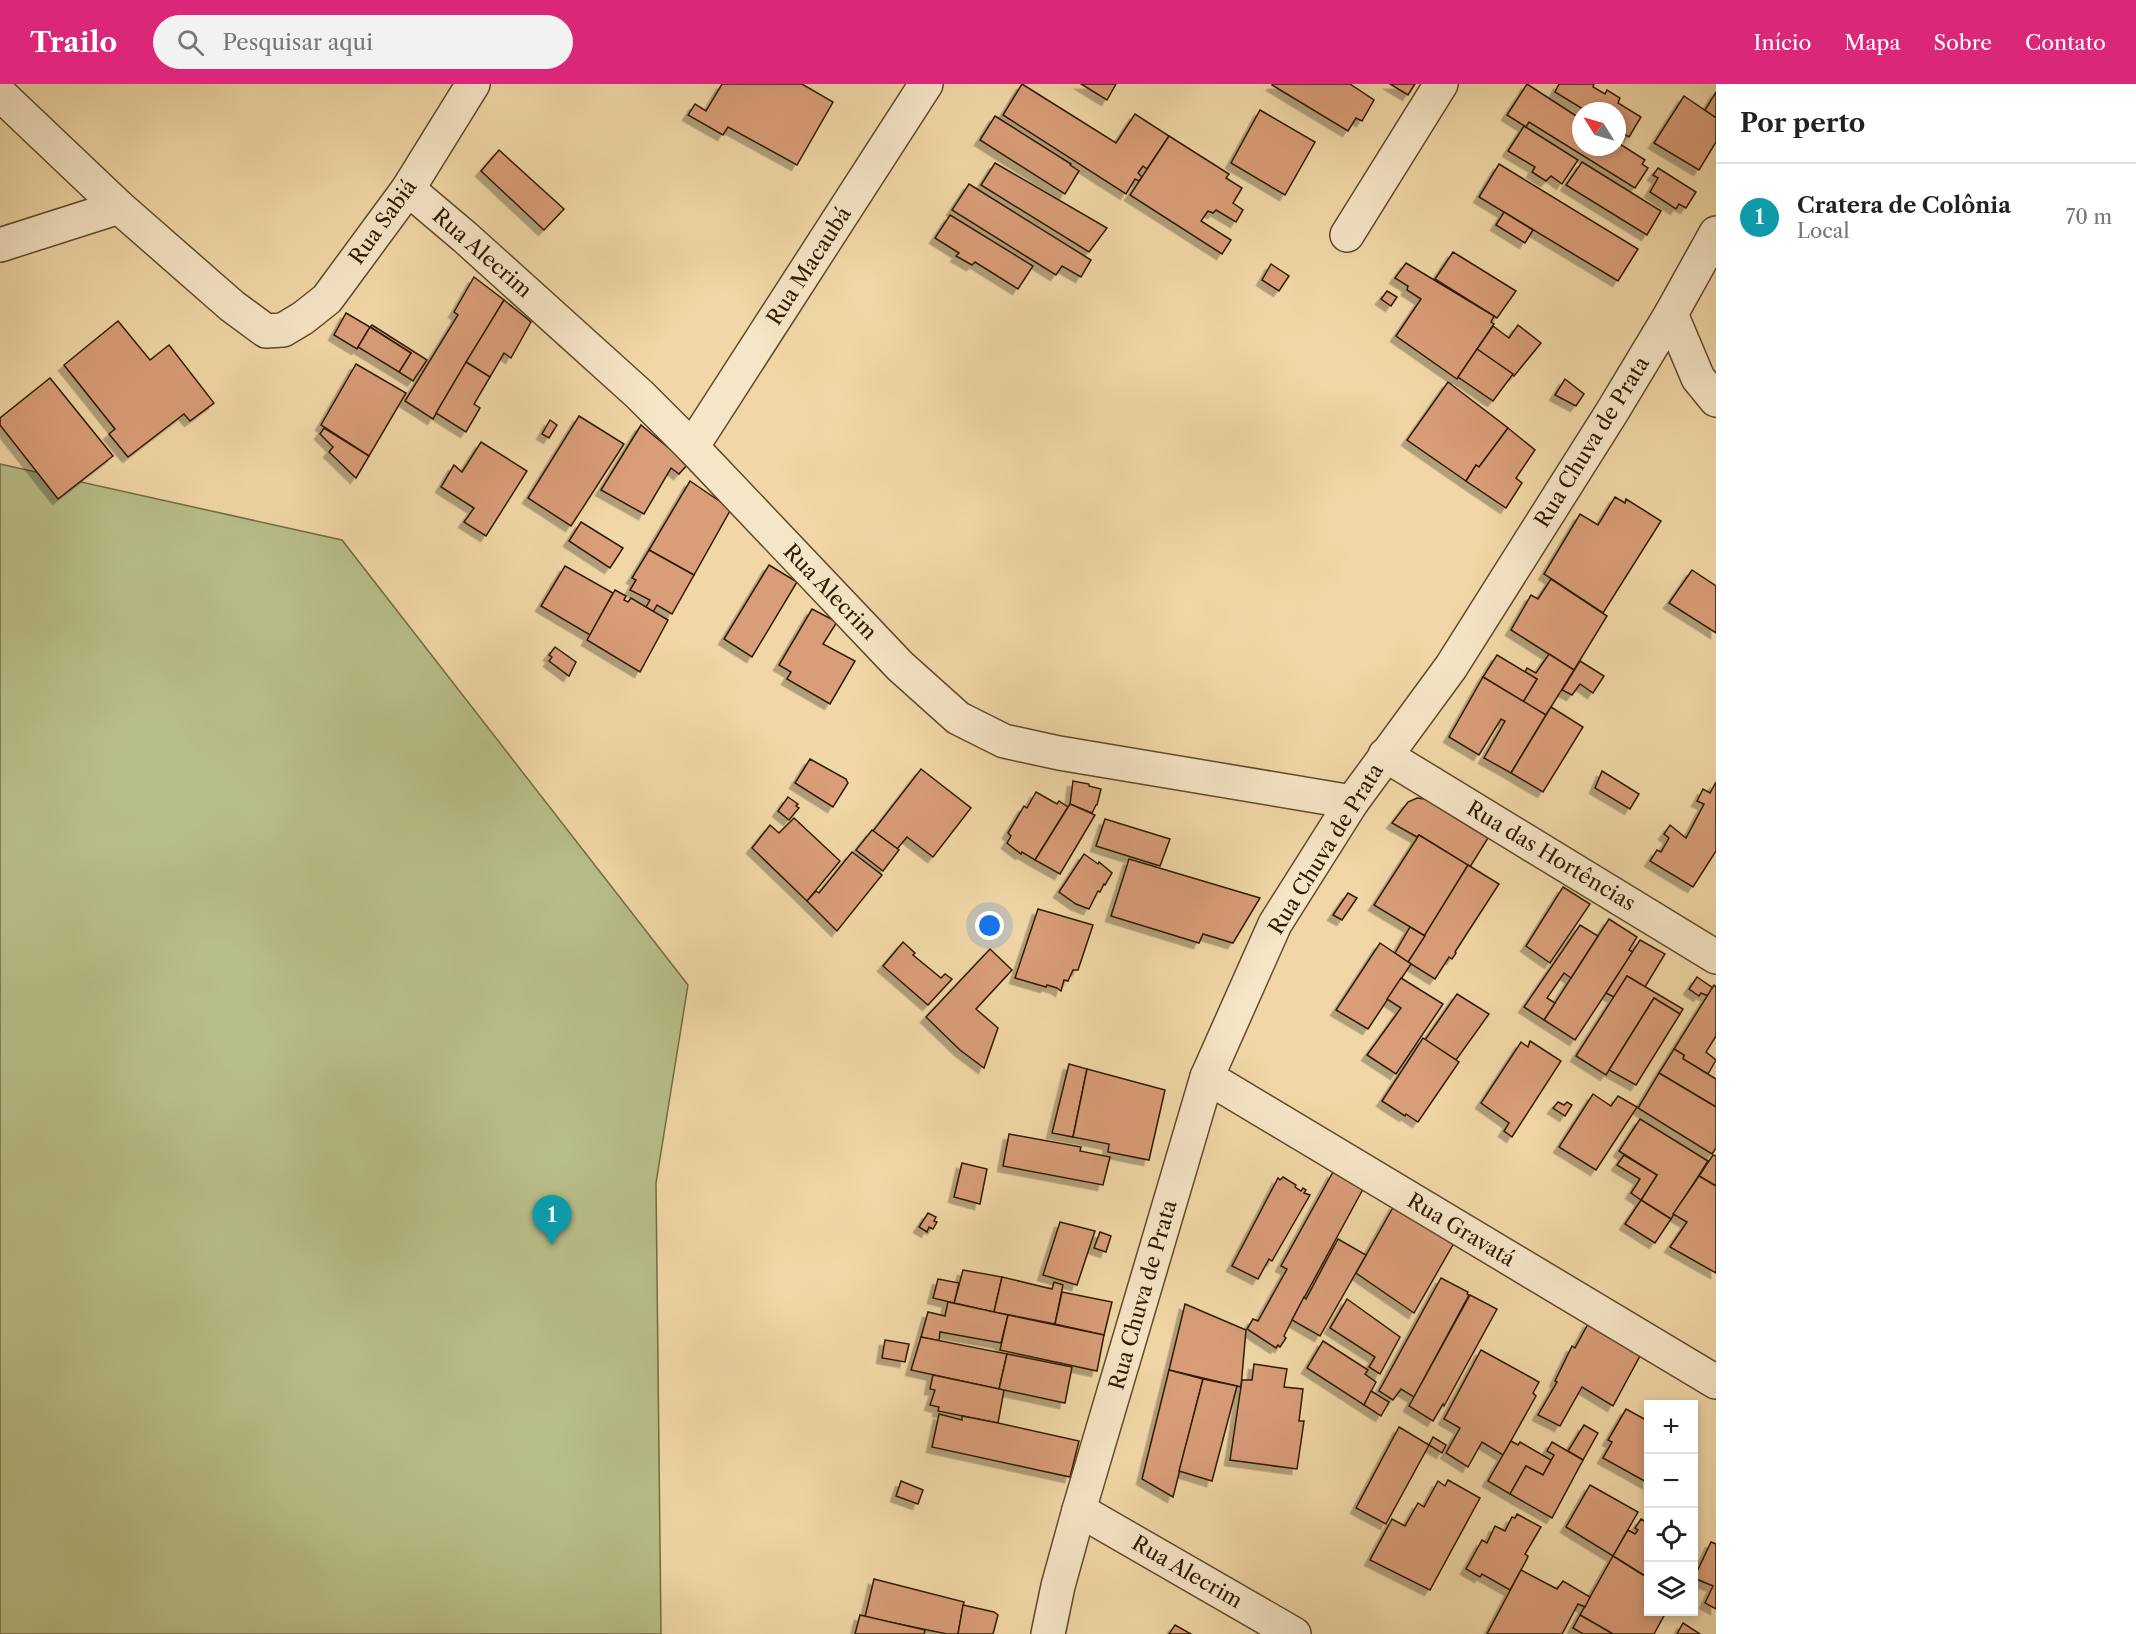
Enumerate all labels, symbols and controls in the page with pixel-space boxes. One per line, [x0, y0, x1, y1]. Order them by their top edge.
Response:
search box [153, 15, 573, 69]
text: Trailo [30, 25, 117, 59]
icon: search [174, 26, 207, 59]
text: Pesquisar aqui [222, 29, 373, 56]
text: Início [1754, 30, 1811, 55]
text: Mapa [1844, 30, 1901, 55]
text: Sobre [1934, 30, 1992, 55]
text: Contato [2025, 30, 2106, 55]
north arrow [1572, 102, 1626, 156]
text: Por perto [1740, 107, 1865, 139]
street label: Rua Sabiá [344, 174, 422, 269]
text: Cratera de Colônia [1797, 192, 2011, 219]
street label: Rua Macaubá [761, 201, 856, 329]
street label: Rua Alecrim [428, 203, 537, 303]
text: 1 [1755, 205, 1764, 229]
text: 70 m [2066, 205, 2112, 229]
text: Local [1797, 219, 1849, 243]
street label: Rua Chuva de Prata [1529, 351, 1655, 532]
street label: Rua Alecrim [779, 539, 882, 645]
street label: Rua Chuva de Prata [1263, 758, 1389, 939]
street label: Rua das Hortências [1462, 795, 1640, 916]
your location [975, 911, 1004, 940]
street label: Rua Gravatá [1403, 1188, 1520, 1272]
pin: 1 [532, 1196, 572, 1245]
street label: Rua Chuva de Prata [1103, 1196, 1182, 1393]
map controls [1644, 1400, 1698, 1616]
button: + [1644, 1400, 1698, 1454]
button: − [1644, 1454, 1698, 1508]
button: locate [1644, 1508, 1698, 1562]
street label: Rua Alecrim [1128, 1530, 1247, 1613]
button: layers [1644, 1562, 1698, 1616]

